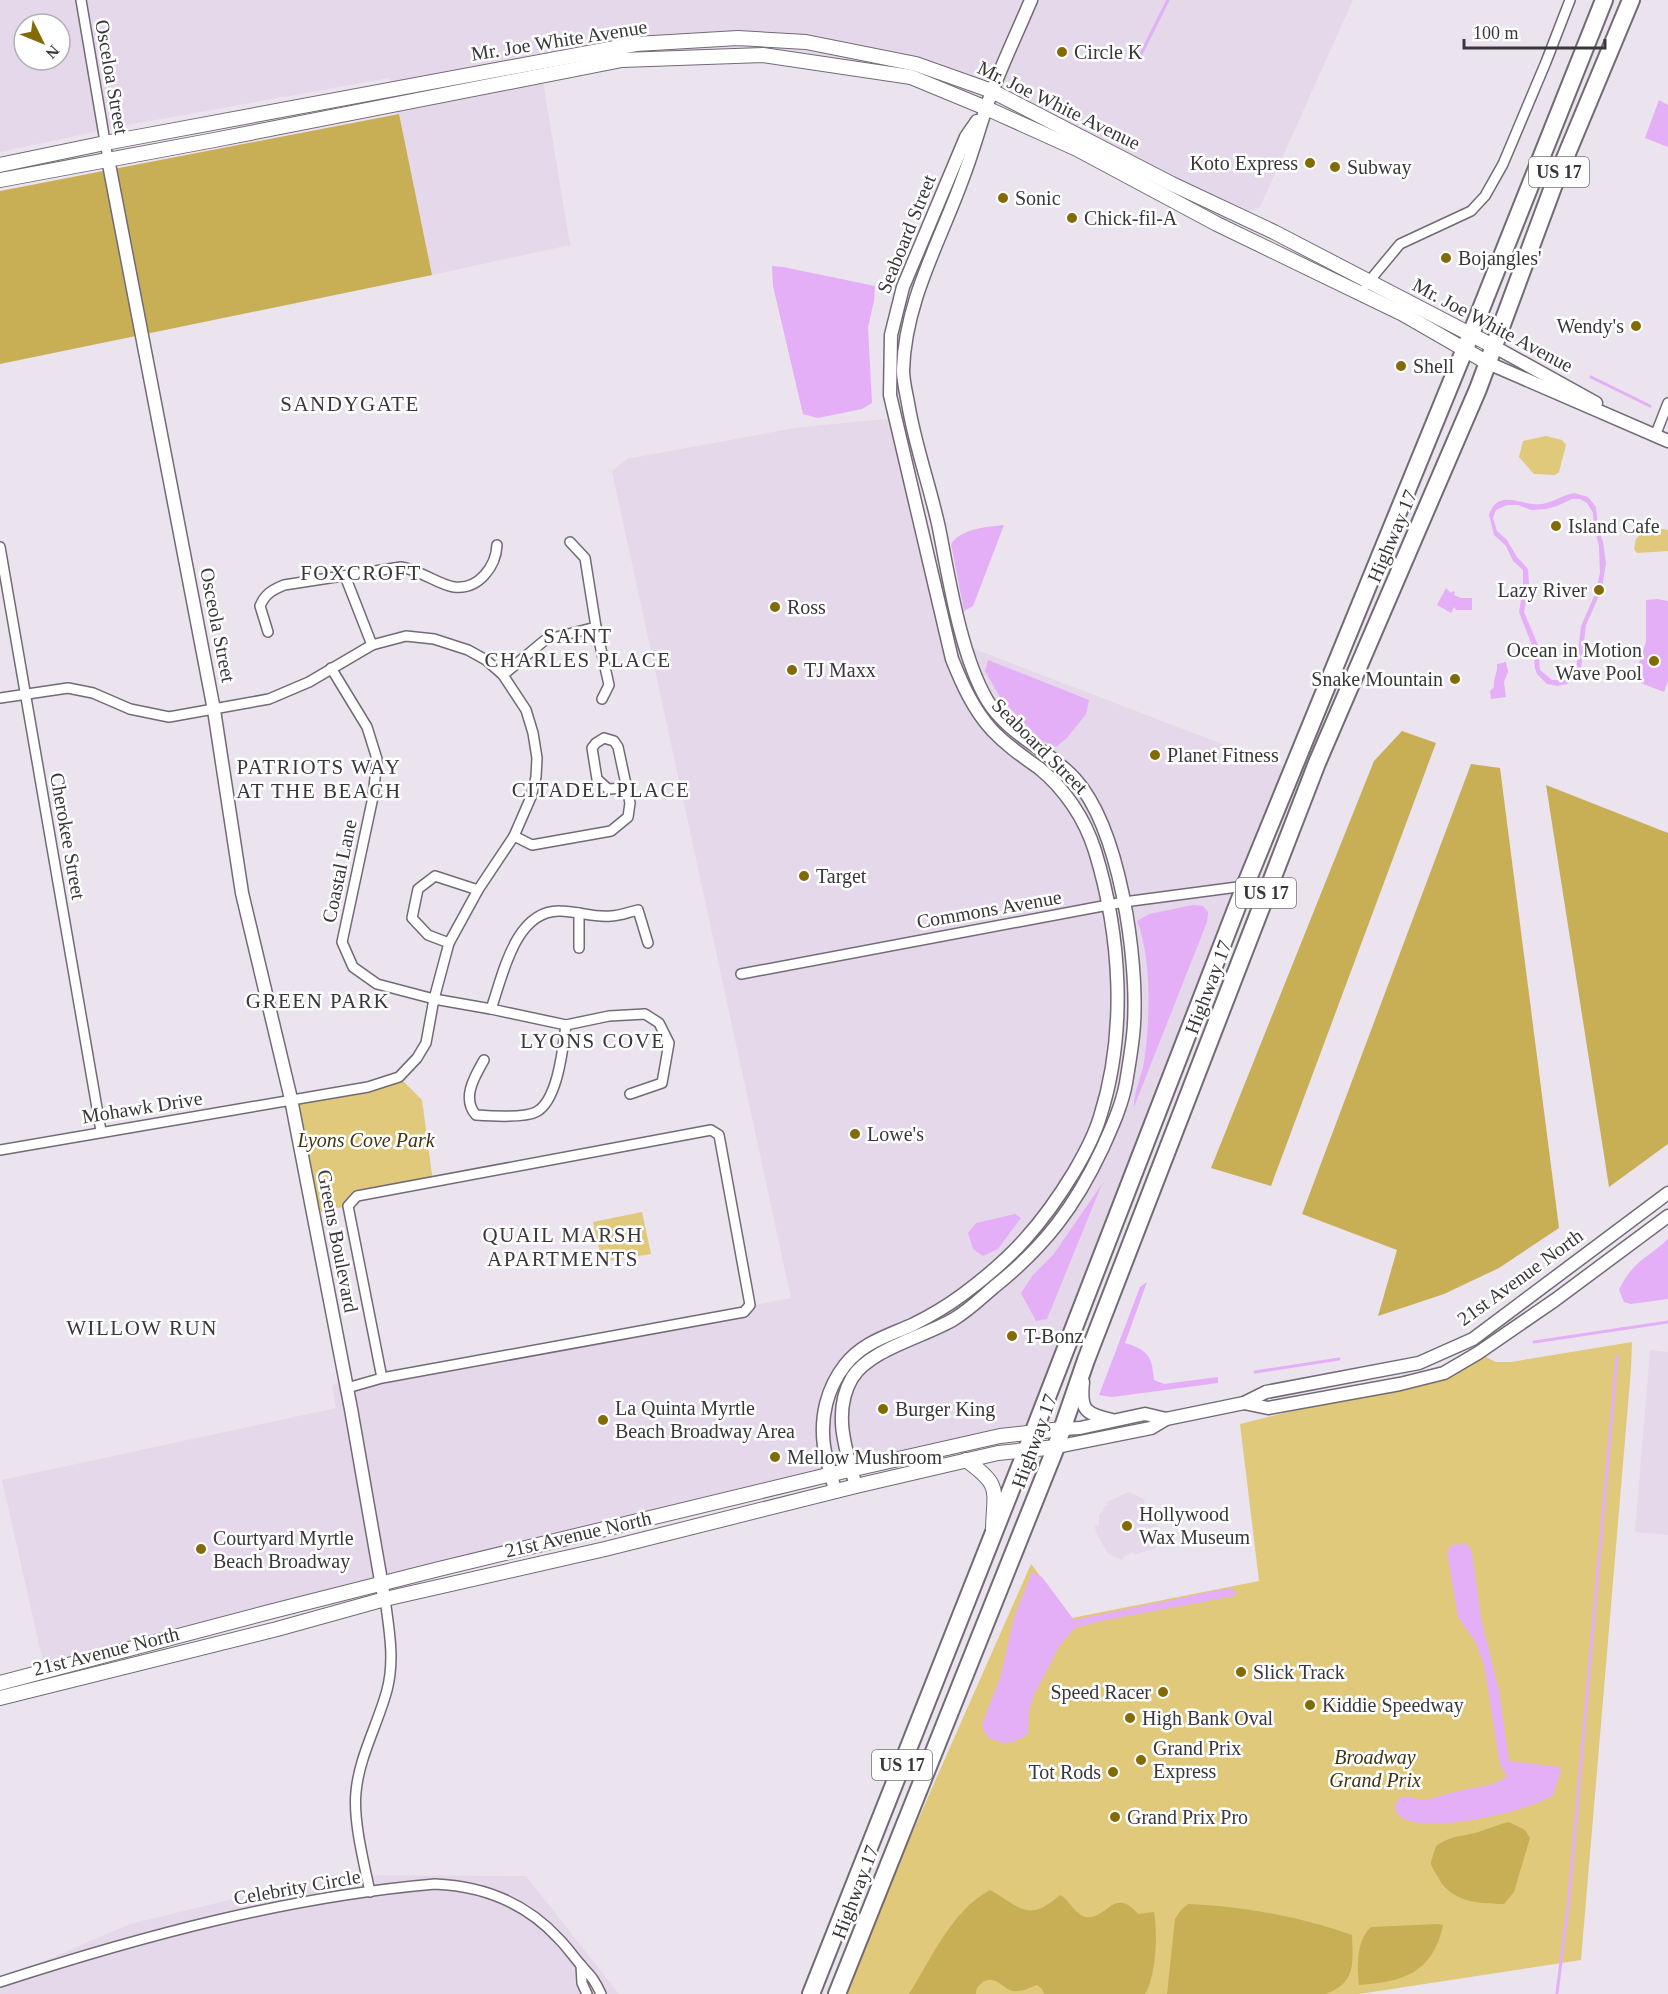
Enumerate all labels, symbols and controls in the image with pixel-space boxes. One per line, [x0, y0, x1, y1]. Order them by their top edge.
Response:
north arrow [12, 12, 72, 72]
scale bar [1464, 12, 1605, 50]
street label: Mr. Joe White Avenue [469, 15, 649, 65]
street label: Osceloa Street [91, 18, 133, 136]
text: 100 m [1473, 23, 1519, 43]
place label: Circle K [1074, 41, 1143, 63]
text: N [42, 42, 63, 62]
marker: Circle K [1055, 45, 1069, 59]
street label: Mr. Joe White Avenue [974, 56, 1144, 154]
place label: Koto Express [1190, 152, 1298, 175]
marker: Koto Express [1303, 156, 1317, 170]
place label: Subway [1347, 156, 1411, 179]
road number: US 17 [1529, 157, 1589, 187]
marker: Subway [1328, 160, 1342, 174]
street label: Seaboard Street [872, 171, 940, 297]
place label: Sonic [1015, 187, 1061, 209]
marker: Sonic [996, 191, 1010, 205]
place label: Chick-fil-A [1084, 207, 1178, 229]
marker: Chick-fil-A [1065, 211, 1079, 225]
place label: Bojangles' [1458, 247, 1542, 270]
marker: Bojangles' [1439, 251, 1453, 265]
street label: Mr. Joe White Avenue [1409, 273, 1577, 377]
place label: Wendy's [1556, 315, 1624, 338]
marker: Wendy's [1629, 319, 1643, 333]
place label: Shell [1413, 355, 1455, 377]
marker: Shell [1394, 359, 1408, 373]
district label: SANDYGATE [280, 392, 420, 416]
street label: Highway 17 [1363, 486, 1422, 586]
place label: Island Cafe [1568, 515, 1660, 537]
marker: Island Cafe [1549, 519, 1563, 533]
district label: FOXCROFT [300, 561, 422, 585]
street label: Osceola Street [196, 566, 240, 684]
place label: Lazy River [1498, 579, 1587, 602]
marker: Lazy River [1592, 583, 1606, 597]
place label: Ross [787, 596, 826, 618]
marker: Ross [768, 600, 782, 614]
district label: SAINT CHARLES PLACE [485, 624, 671, 672]
place label: Ocean in Motion Wave Pool [1506, 639, 1642, 684]
marker: Ocean in Motion Wave Pool [1647, 654, 1661, 668]
place label: TJ Maxx [804, 659, 876, 681]
marker: TJ Maxx [785, 663, 799, 677]
place label: Snake Mountain [1311, 668, 1443, 690]
marker: Snake Mountain [1448, 672, 1462, 686]
street label: Seaboard Street [988, 694, 1093, 799]
place label: Planet Fitness [1167, 744, 1279, 766]
marker: Planet Fitness [1148, 748, 1162, 762]
district label: PATRIOTS WAY AT THE BEACH [236, 755, 402, 803]
street label: Cherokee Street [46, 771, 90, 902]
district label: CITADEL PLACE [512, 778, 690, 802]
street label: Coastal Lane [317, 817, 361, 925]
place label: Target [816, 865, 867, 888]
marker: Target [797, 869, 811, 883]
road number: US 17 [1236, 878, 1296, 908]
street label: Commons Avenue [915, 885, 1063, 933]
street label: Highway 17 [1180, 937, 1237, 1037]
district label: GREEN PARK [246, 989, 390, 1013]
district label: LYONS COVE [520, 1029, 666, 1053]
street label: Mohawk Drive [80, 1087, 204, 1127]
place label: Lowe's [867, 1123, 924, 1145]
marker: Lowe's [848, 1127, 862, 1141]
park label: Lyons Cove Park [296, 1129, 436, 1152]
street label: Greens Boulevard [313, 1168, 363, 1314]
district label: QUAIL MARSH APARTMENTS [483, 1223, 643, 1271]
street label: 21st Avenue North [1453, 1224, 1587, 1330]
district label: WILLOW RUN [66, 1316, 218, 1340]
place label: T-Bonz [1024, 1325, 1083, 1347]
marker: T-Bonz [1005, 1329, 1019, 1343]
street label: Highway 17 [1007, 1391, 1062, 1491]
place label: La Quinta Myrtle Beach Broadway Area [615, 1397, 795, 1443]
place label: Burger King [895, 1398, 995, 1421]
marker: Burger King [876, 1402, 890, 1416]
marker: La Quinta Myrtle Beach Broadway Area [596, 1413, 610, 1427]
place label: Mellow Mushroom [787, 1446, 942, 1468]
marker: Mellow Mushroom [768, 1450, 782, 1464]
place label: Hollywood Wax Museum [1139, 1503, 1251, 1548]
street label: 21st Avenue North [503, 1506, 653, 1562]
marker: Hollywood Wax Museum [1120, 1519, 1134, 1533]
place label: Courtyard Myrtle Beach Broadway [213, 1527, 354, 1573]
marker: Courtyard Myrtle Beach Broadway [194, 1542, 208, 1556]
street label: 21st Avenue North [31, 1622, 181, 1680]
place label: Slick Track [1253, 1661, 1345, 1683]
marker: Slick Track [1234, 1665, 1248, 1679]
place label: Speed Racer [1050, 1681, 1151, 1704]
marker: Speed Racer [1156, 1685, 1170, 1699]
place label: Kiddie Speedway [1322, 1694, 1464, 1717]
marker: Kiddie Speedway [1303, 1698, 1317, 1712]
place label: High Bank Oval [1142, 1707, 1274, 1730]
marker: High Bank Oval [1123, 1711, 1137, 1725]
place label: Grand Prix Express [1153, 1737, 1241, 1783]
park label: Broadway Grand Prix [1329, 1746, 1421, 1791]
road number: US 17 [872, 1750, 932, 1780]
marker: Grand Prix Express [1134, 1753, 1148, 1767]
place label: Tot Rods [1029, 1761, 1101, 1783]
marker: Tot Rods [1106, 1765, 1120, 1779]
place label: Grand Prix Pro [1127, 1806, 1248, 1828]
marker: Grand Prix Pro [1108, 1810, 1122, 1824]
street label: Highway 17 [827, 1842, 884, 1942]
street label: Celebrity Circle [232, 1865, 362, 1910]

